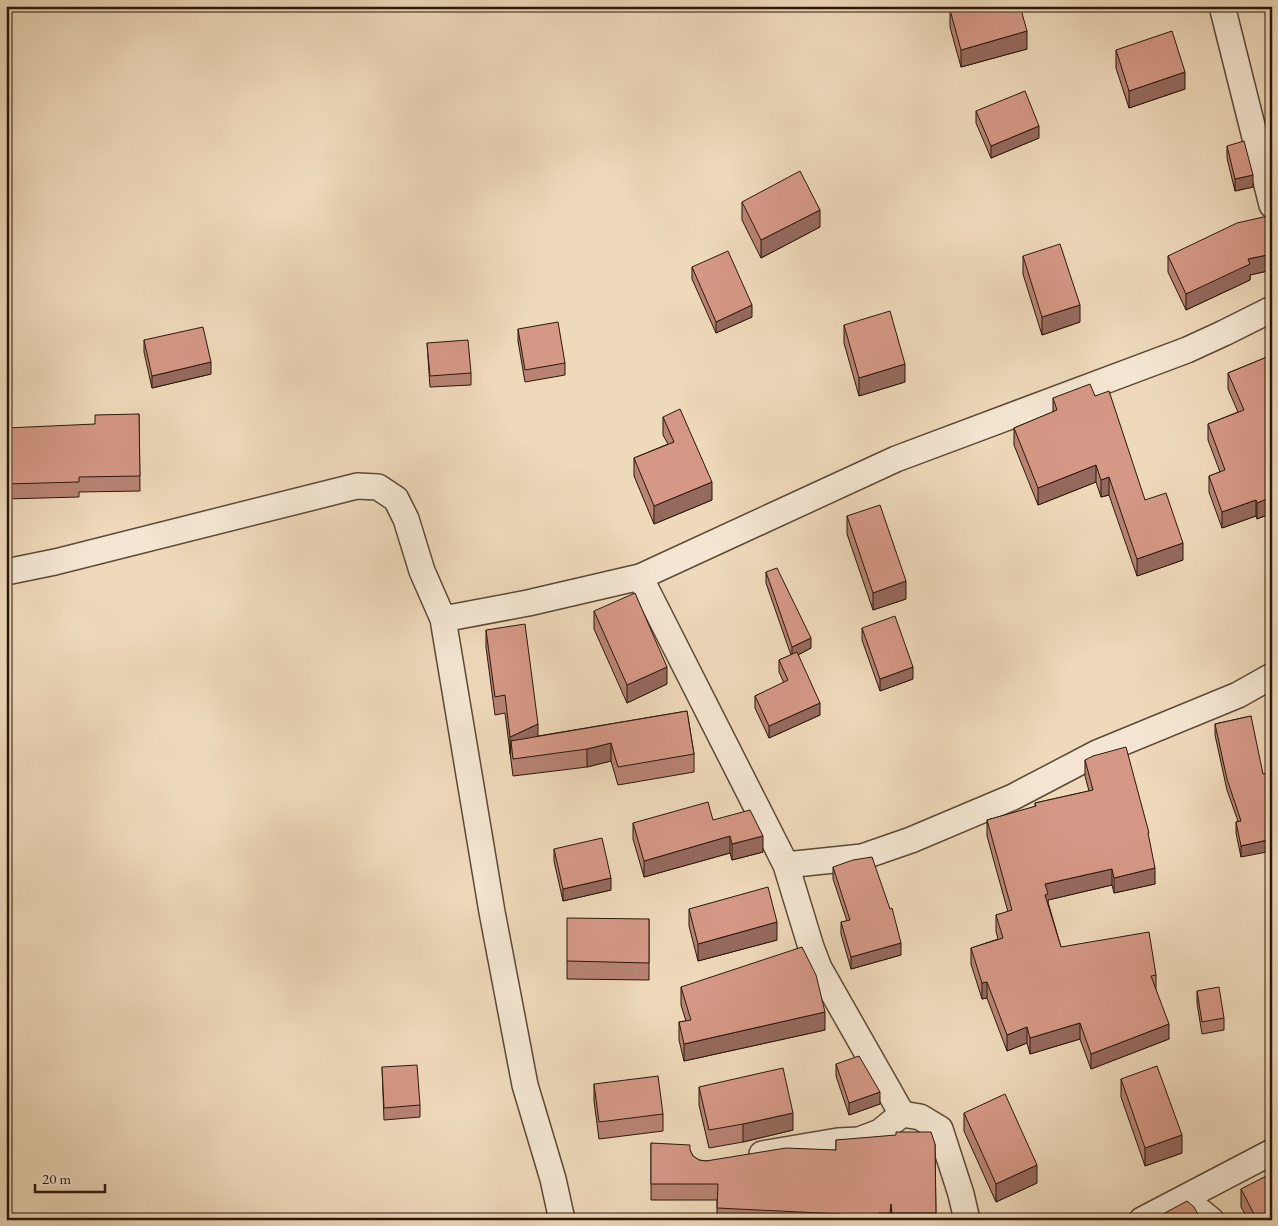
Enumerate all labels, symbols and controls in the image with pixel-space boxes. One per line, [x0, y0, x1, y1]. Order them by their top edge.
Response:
scale bar [35, 1161, 105, 1193]
text: 20 m [42, 1169, 71, 1188]

